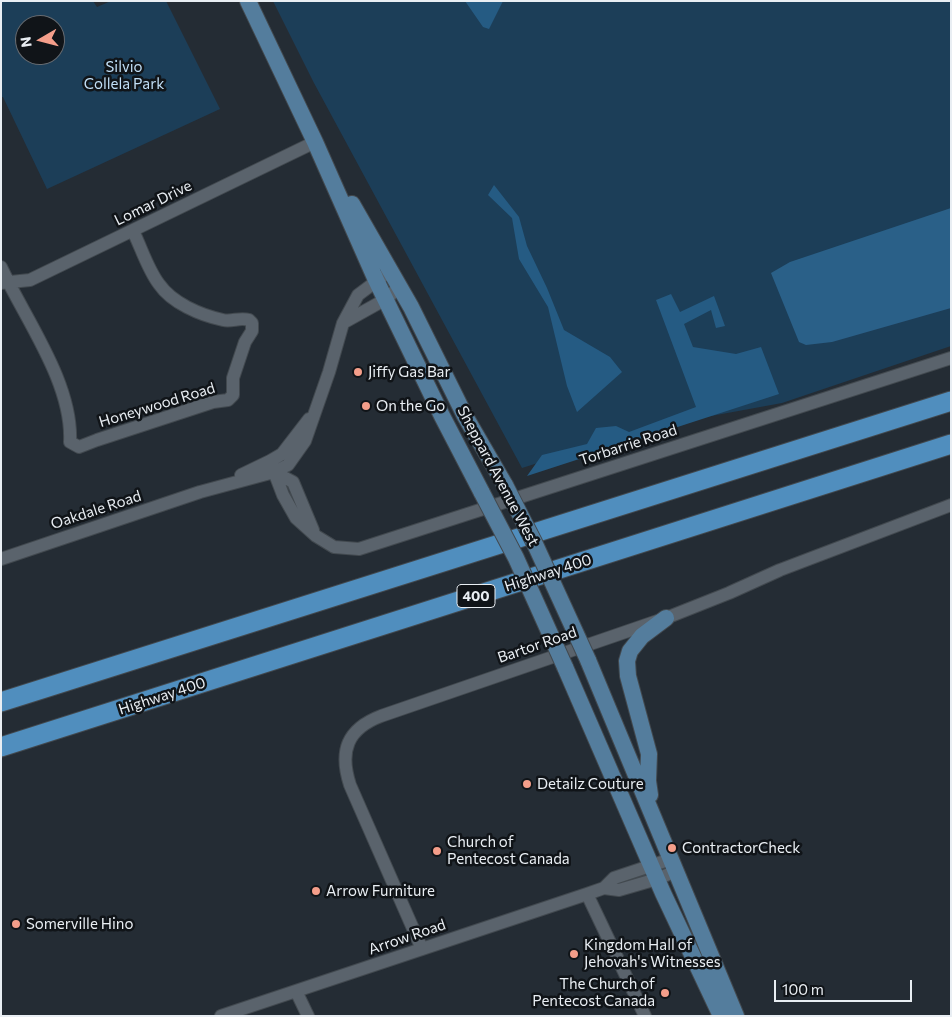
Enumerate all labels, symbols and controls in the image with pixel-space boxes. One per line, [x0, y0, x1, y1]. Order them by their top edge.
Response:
north arrow [15, 15, 65, 65]
text: N [16, 36, 35, 48]
park label: Silvio Collela Park [84, 58, 164, 93]
street label: Lomar Drive [111, 177, 195, 229]
place label: Jiffy Gas Bar [368, 363, 450, 381]
marker: Jiffy Gas Bar [352, 366, 364, 378]
street label: Honeywood Road [97, 379, 217, 431]
place label: On the Go [376, 397, 445, 415]
marker: On the Go [360, 400, 372, 412]
street label: Sheppard Avenue West [453, 403, 543, 549]
street label: Torbarrie Road [577, 421, 679, 469]
street label: Oakdale Road [48, 487, 144, 533]
street label: Highway 400 [502, 550, 594, 596]
road number: 400 [457, 584, 495, 608]
street label: Bartor Road [495, 623, 579, 667]
street label: Highway 400 [116, 673, 208, 719]
place label: Detailz Couture [537, 775, 644, 793]
marker: Detailz Couture [521, 778, 533, 790]
place label: Church of Pentecost Canada [447, 833, 570, 868]
place label: ContractorCheck [682, 839, 800, 857]
marker: ContractorCheck [666, 842, 678, 854]
marker: Church of Pentecost Canada [431, 845, 443, 857]
place label: Arrow Furniture [326, 882, 435, 900]
marker: Arrow Furniture [310, 885, 322, 897]
place label: Somerville Hino [26, 915, 133, 933]
street label: Arrow Road [366, 915, 448, 959]
marker: Somerville Hino [10, 918, 22, 930]
place label: Kingdom Hall of Jehovah's Witnesses [584, 936, 720, 971]
marker: Kingdom Hall of Jehovah's Witnesses [568, 948, 580, 960]
scale bar [777, 970, 914, 1002]
place label: The Church of Pentecost Canada [532, 975, 655, 1010]
text: 100 m [782, 980, 824, 998]
marker: The Church of Pentecost Canada [659, 987, 671, 999]

